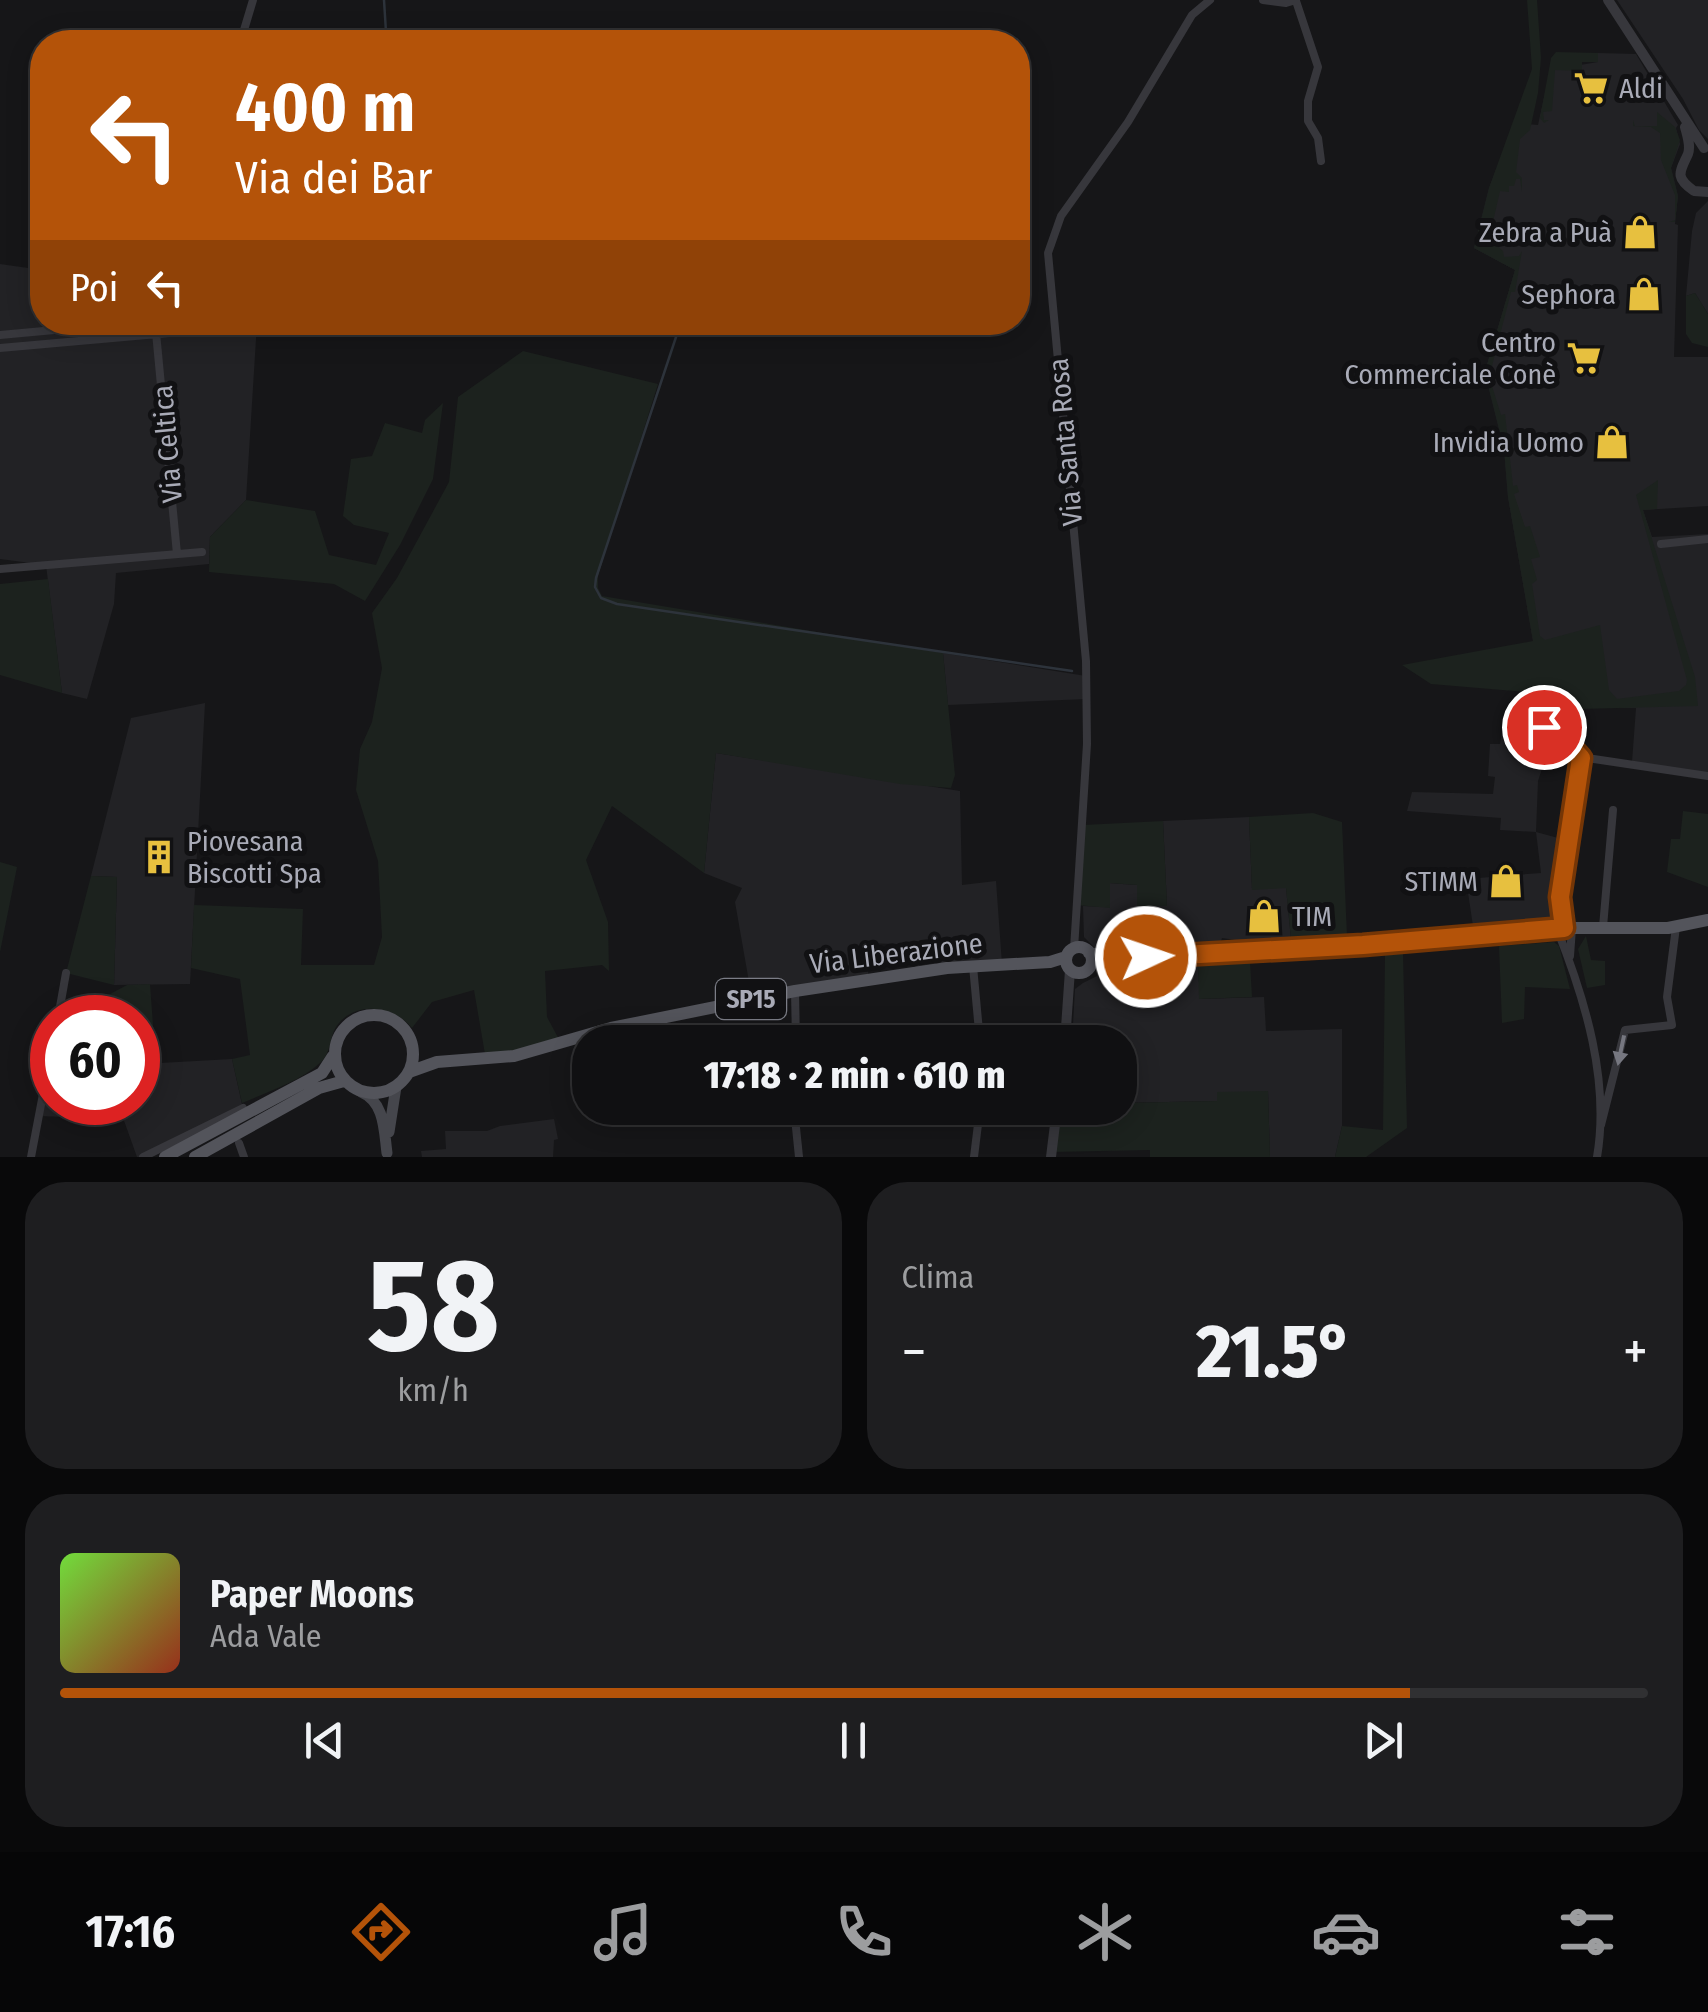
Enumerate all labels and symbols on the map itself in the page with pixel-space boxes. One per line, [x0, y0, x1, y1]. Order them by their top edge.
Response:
supermarket icon: Aldi [1572, 69, 1610, 107]
place label: Aldi [1619, 72, 1663, 105]
shop icon: Zebra a Puà [1621, 213, 1659, 251]
place label: Zebra a Puà [1479, 216, 1612, 249]
shop icon: Sephora [1625, 275, 1663, 313]
place label: Sephora [1521, 278, 1616, 311]
place label: Centro Commerciale Conè [1345, 326, 1556, 391]
supermarket icon: Centro Commerciale Conè [1565, 339, 1603, 377]
street label: Via Santa Rosa [1042, 357, 1089, 527]
street label: Via Celtica [146, 384, 189, 504]
shop icon: Invidia Uomo [1593, 423, 1631, 461]
place label: Invidia Uomo [1433, 426, 1584, 459]
pin [1502, 685, 1587, 770]
place label: Piovesana Biscotti Spa [187, 825, 322, 890]
building icon: Piovesana Biscotti Spa [140, 838, 178, 876]
shop icon: STIMM [1487, 862, 1525, 900]
place label: STIMM [1405, 865, 1478, 898]
shop icon: TIM [1245, 897, 1283, 935]
place label: TIM [1292, 900, 1332, 933]
position arrow [1094, 905, 1198, 1009]
street label: Via Liberazione [808, 927, 984, 980]
road number: SP15 [716, 979, 786, 1019]
speed limit sign: 60 [30, 995, 160, 1125]
one-way arrow [1613, 1034, 1628, 1065]

